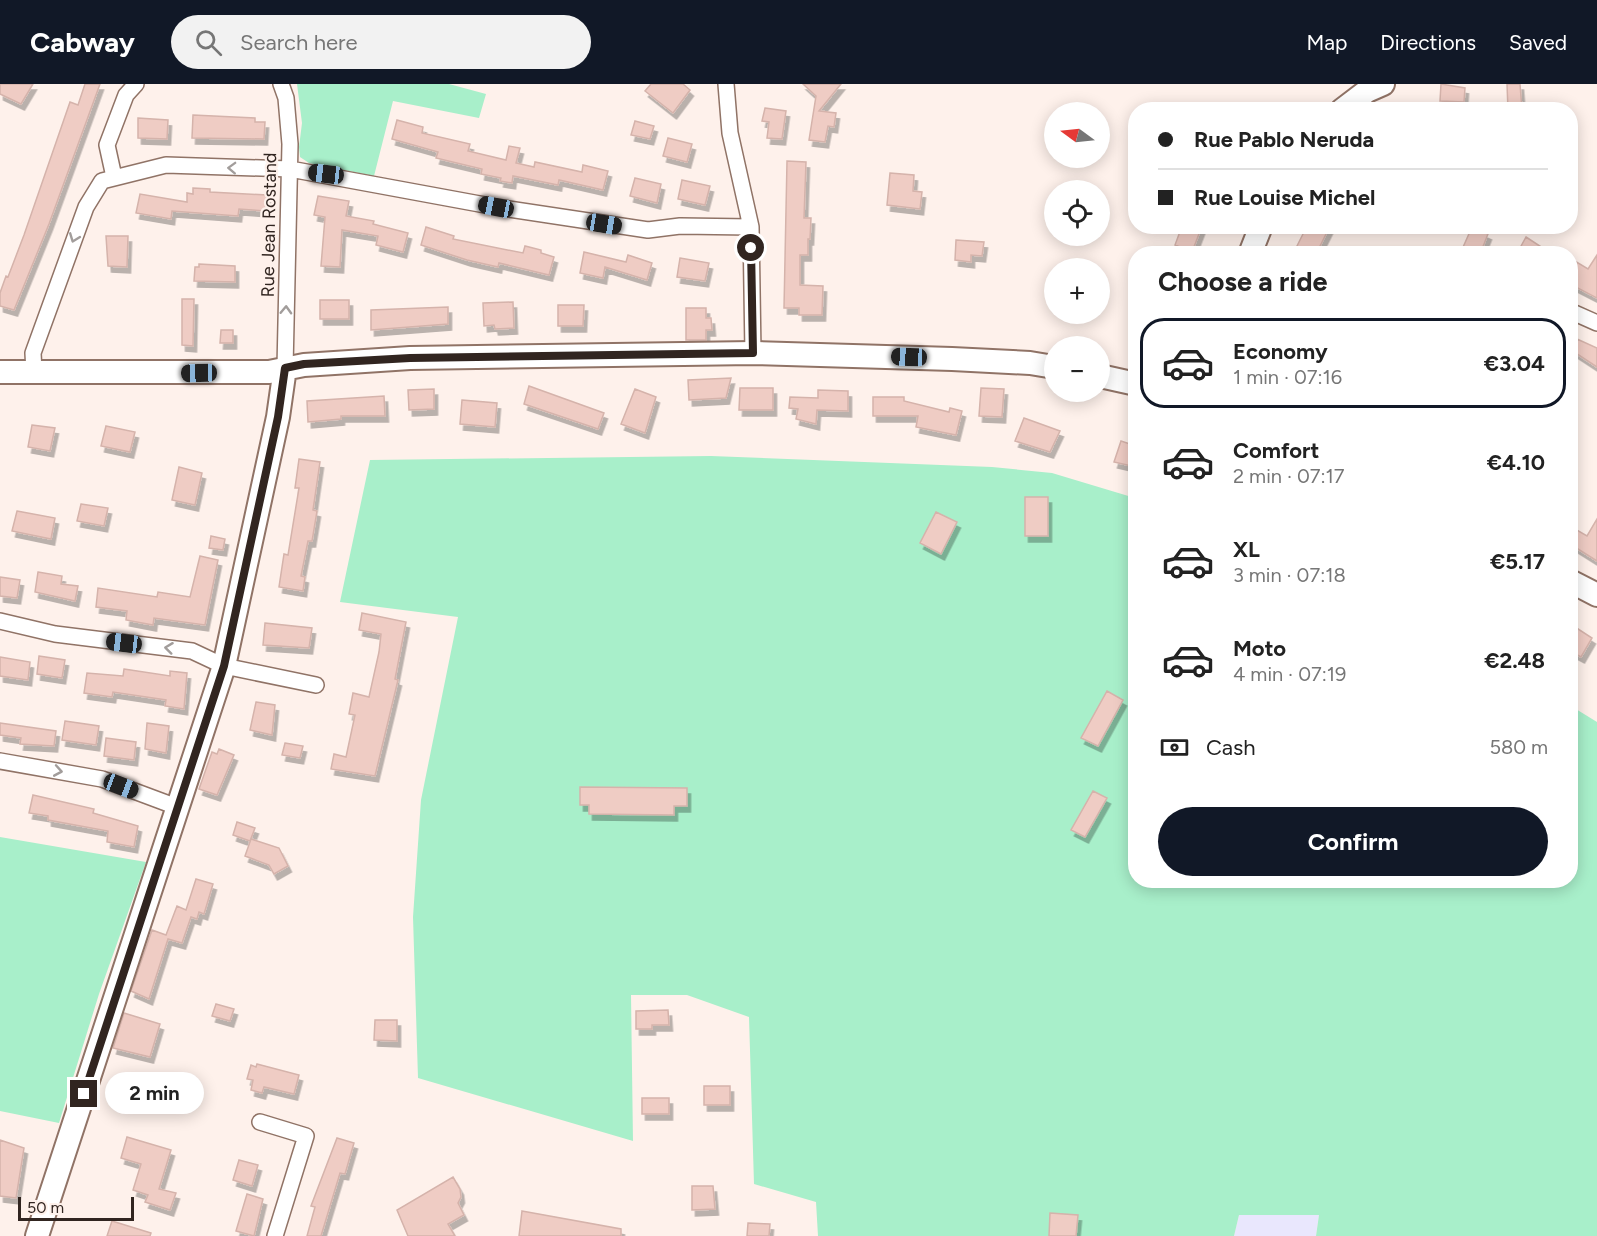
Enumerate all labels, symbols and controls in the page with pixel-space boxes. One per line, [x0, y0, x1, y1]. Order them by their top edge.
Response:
search box [171, 15, 591, 69]
text: Cabway [30, 25, 135, 59]
icon: search [192, 26, 225, 59]
text: Search here [240, 29, 357, 56]
text: Map [1306, 30, 1347, 55]
text: Directions [1380, 30, 1476, 55]
text: Saved [1509, 30, 1567, 55]
north arrow [1044, 102, 1110, 168]
map controls [1044, 102, 1110, 402]
text: Rue Pablo Neruda [1194, 126, 1374, 153]
street label: Rue Jean Rostand [257, 152, 281, 298]
one-way arrow [227, 161, 236, 174]
car [307, 163, 345, 185]
button: locate [1044, 180, 1110, 246]
text: Rue Louise Michel [1194, 184, 1375, 211]
car [477, 195, 515, 219]
car [585, 212, 623, 236]
one-way arrow [69, 232, 81, 243]
route start [737, 234, 764, 261]
button: + [1044, 258, 1110, 324]
text: Choose a ride [1158, 265, 1327, 298]
one-way arrow [280, 305, 292, 314]
button: − [1044, 336, 1110, 402]
icon: car [1161, 336, 1215, 390]
text: Economy [1233, 338, 1328, 365]
car [891, 347, 927, 367]
text: €3.04 [1484, 350, 1545, 377]
car [181, 364, 217, 382]
text: 1 min · 07:16 [1233, 365, 1342, 389]
icon: car [1161, 435, 1215, 489]
text: Comfort [1233, 437, 1319, 464]
text: €4.10 [1487, 449, 1545, 476]
text: 2 min · 07:17 [1233, 464, 1345, 488]
icon: car [1161, 534, 1215, 588]
text: XL [1233, 536, 1260, 563]
text: €5.17 [1490, 548, 1545, 575]
text: 3 min · 07:18 [1233, 563, 1346, 587]
car [105, 632, 143, 654]
icon: car [1161, 633, 1215, 687]
text: Moto [1233, 635, 1286, 662]
one-way arrow [164, 642, 174, 655]
text: €2.48 [1484, 647, 1545, 674]
text: 4 min · 07:19 [1233, 662, 1346, 686]
icon: cash [1158, 731, 1191, 764]
text: Cash [1206, 734, 1256, 761]
text: 580 m [1489, 735, 1548, 759]
one-way arrow [52, 764, 62, 777]
car [101, 771, 141, 801]
button: Confirm [1158, 807, 1548, 876]
callout: 2 min [105, 1073, 204, 1115]
route end [70, 1080, 97, 1107]
text: 2 min [129, 1081, 180, 1105]
scale bar [18, 1194, 134, 1222]
text: 50 m [27, 1198, 64, 1217]

